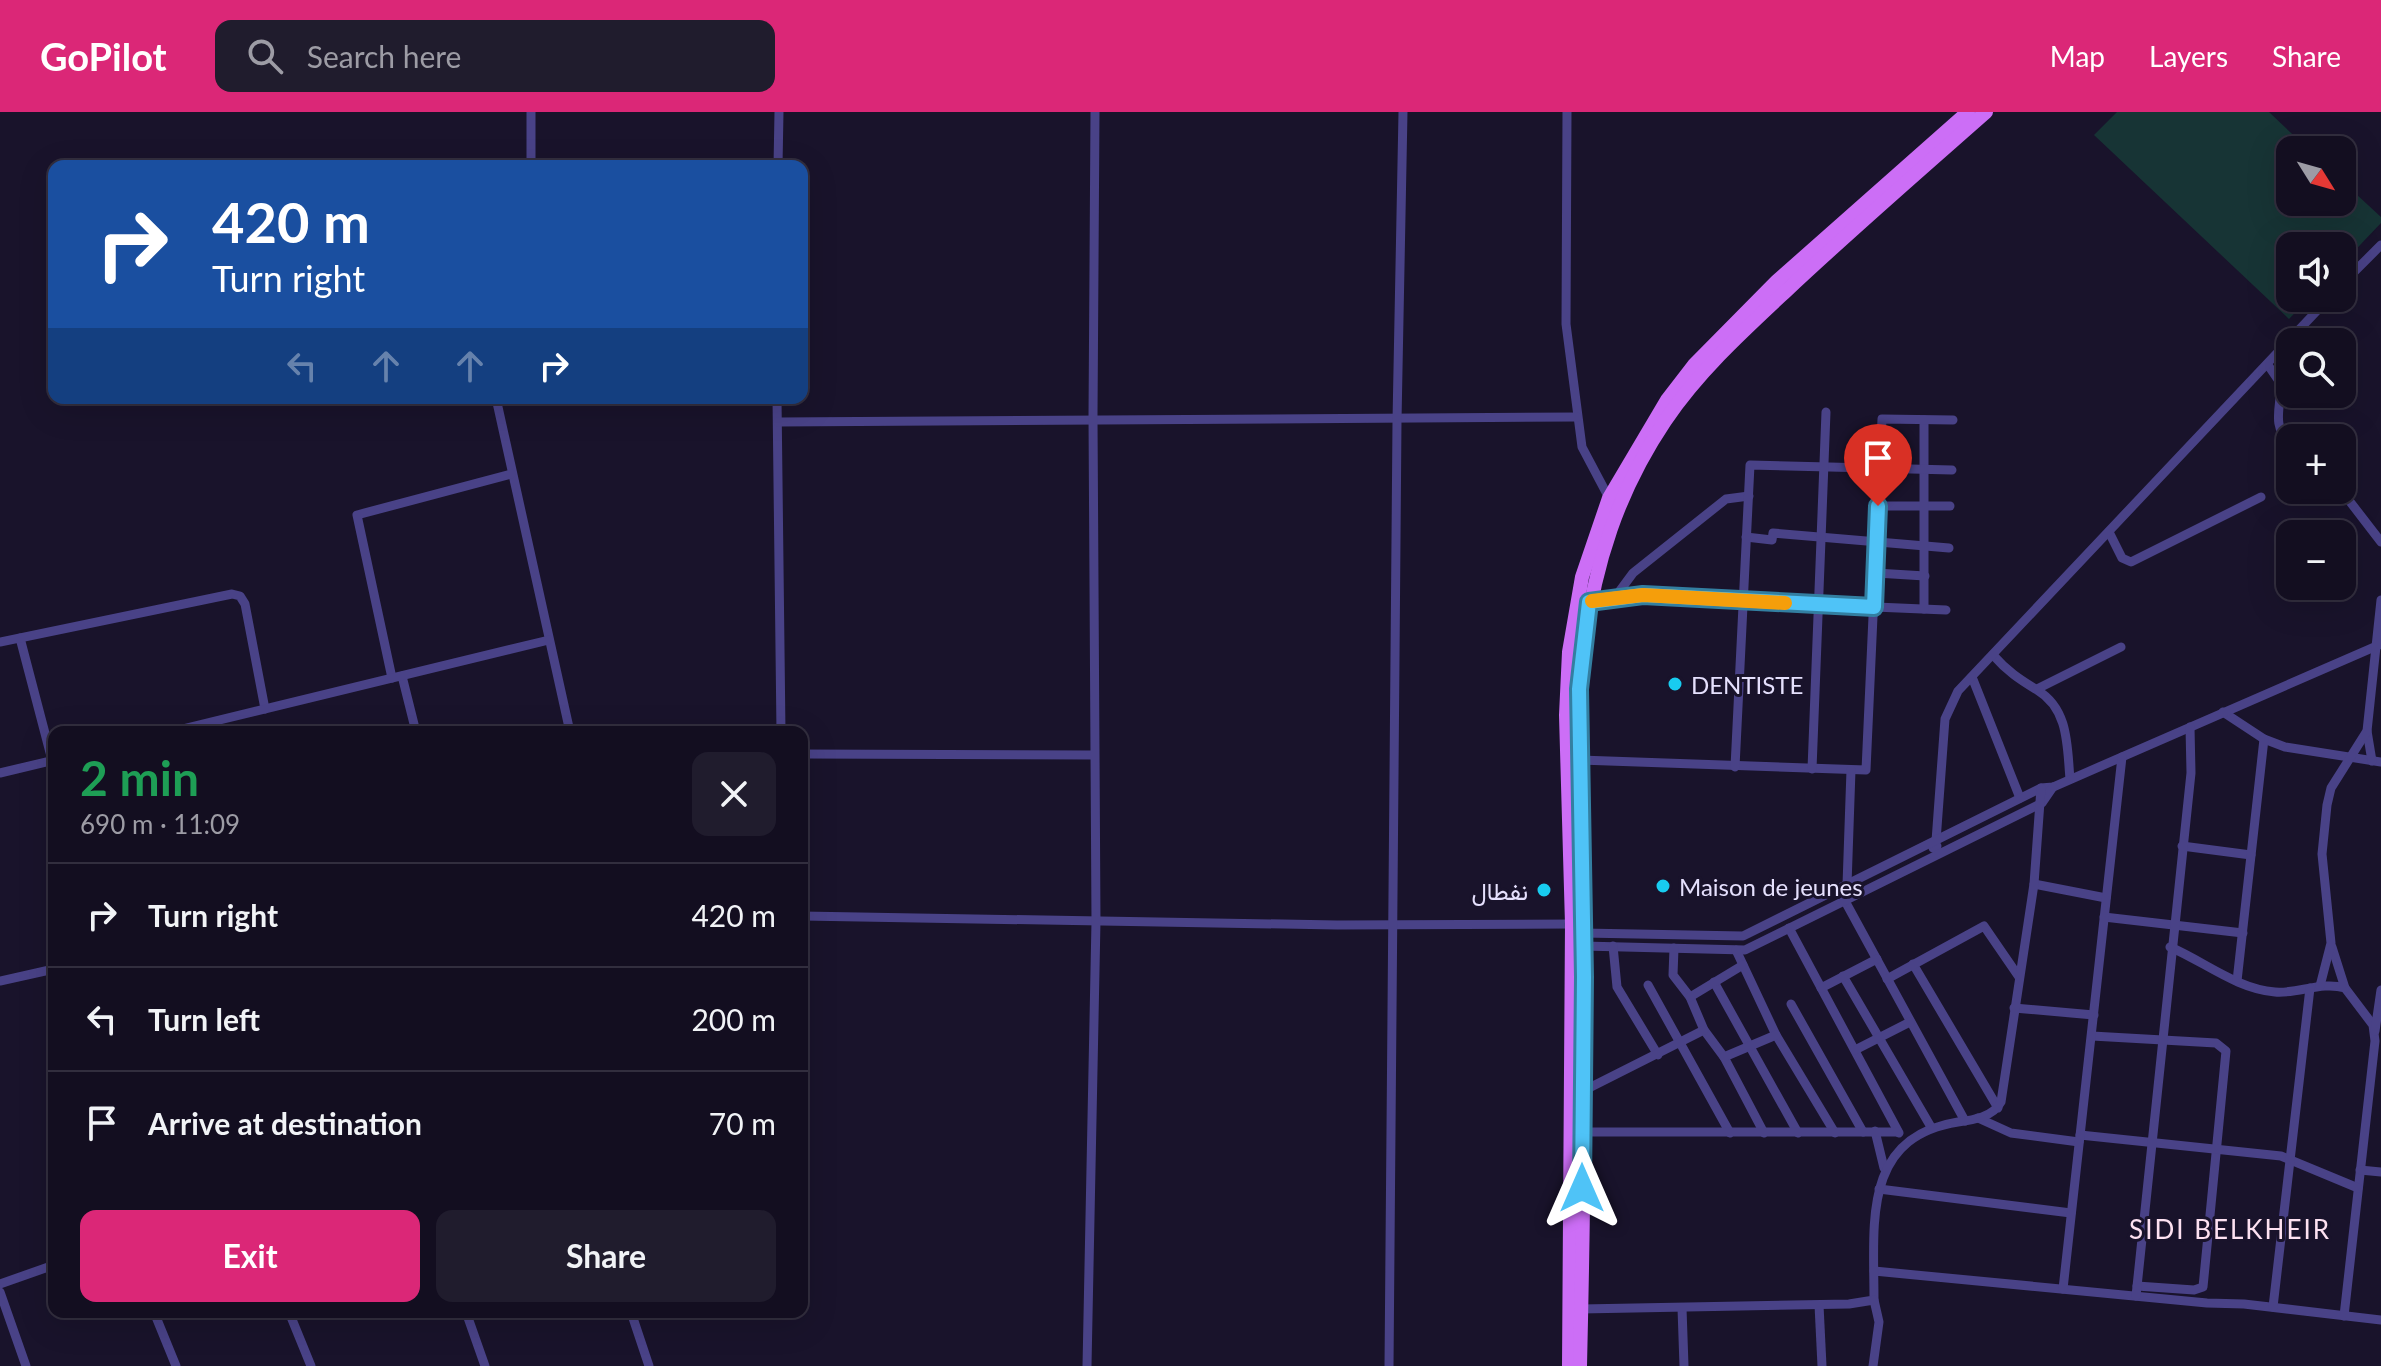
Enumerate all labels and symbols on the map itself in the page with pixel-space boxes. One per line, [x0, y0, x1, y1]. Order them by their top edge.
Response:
north arrow [2276, 136, 2356, 216]
pin [1844, 424, 1912, 506]
place label: DENTISTE [1691, 670, 1803, 699]
marker: DENTISTE [1666, 675, 1684, 693]
place label: Maison de jeunes [1679, 872, 1863, 901]
place label: نفطال [1471, 876, 1528, 906]
marker: Maison de jeunes [1654, 877, 1672, 895]
marker: نفطال [1535, 881, 1553, 899]
position arrow [1540, 1146, 1624, 1230]
district label: SIDI BELKHEIR [2129, 1213, 2331, 1245]

